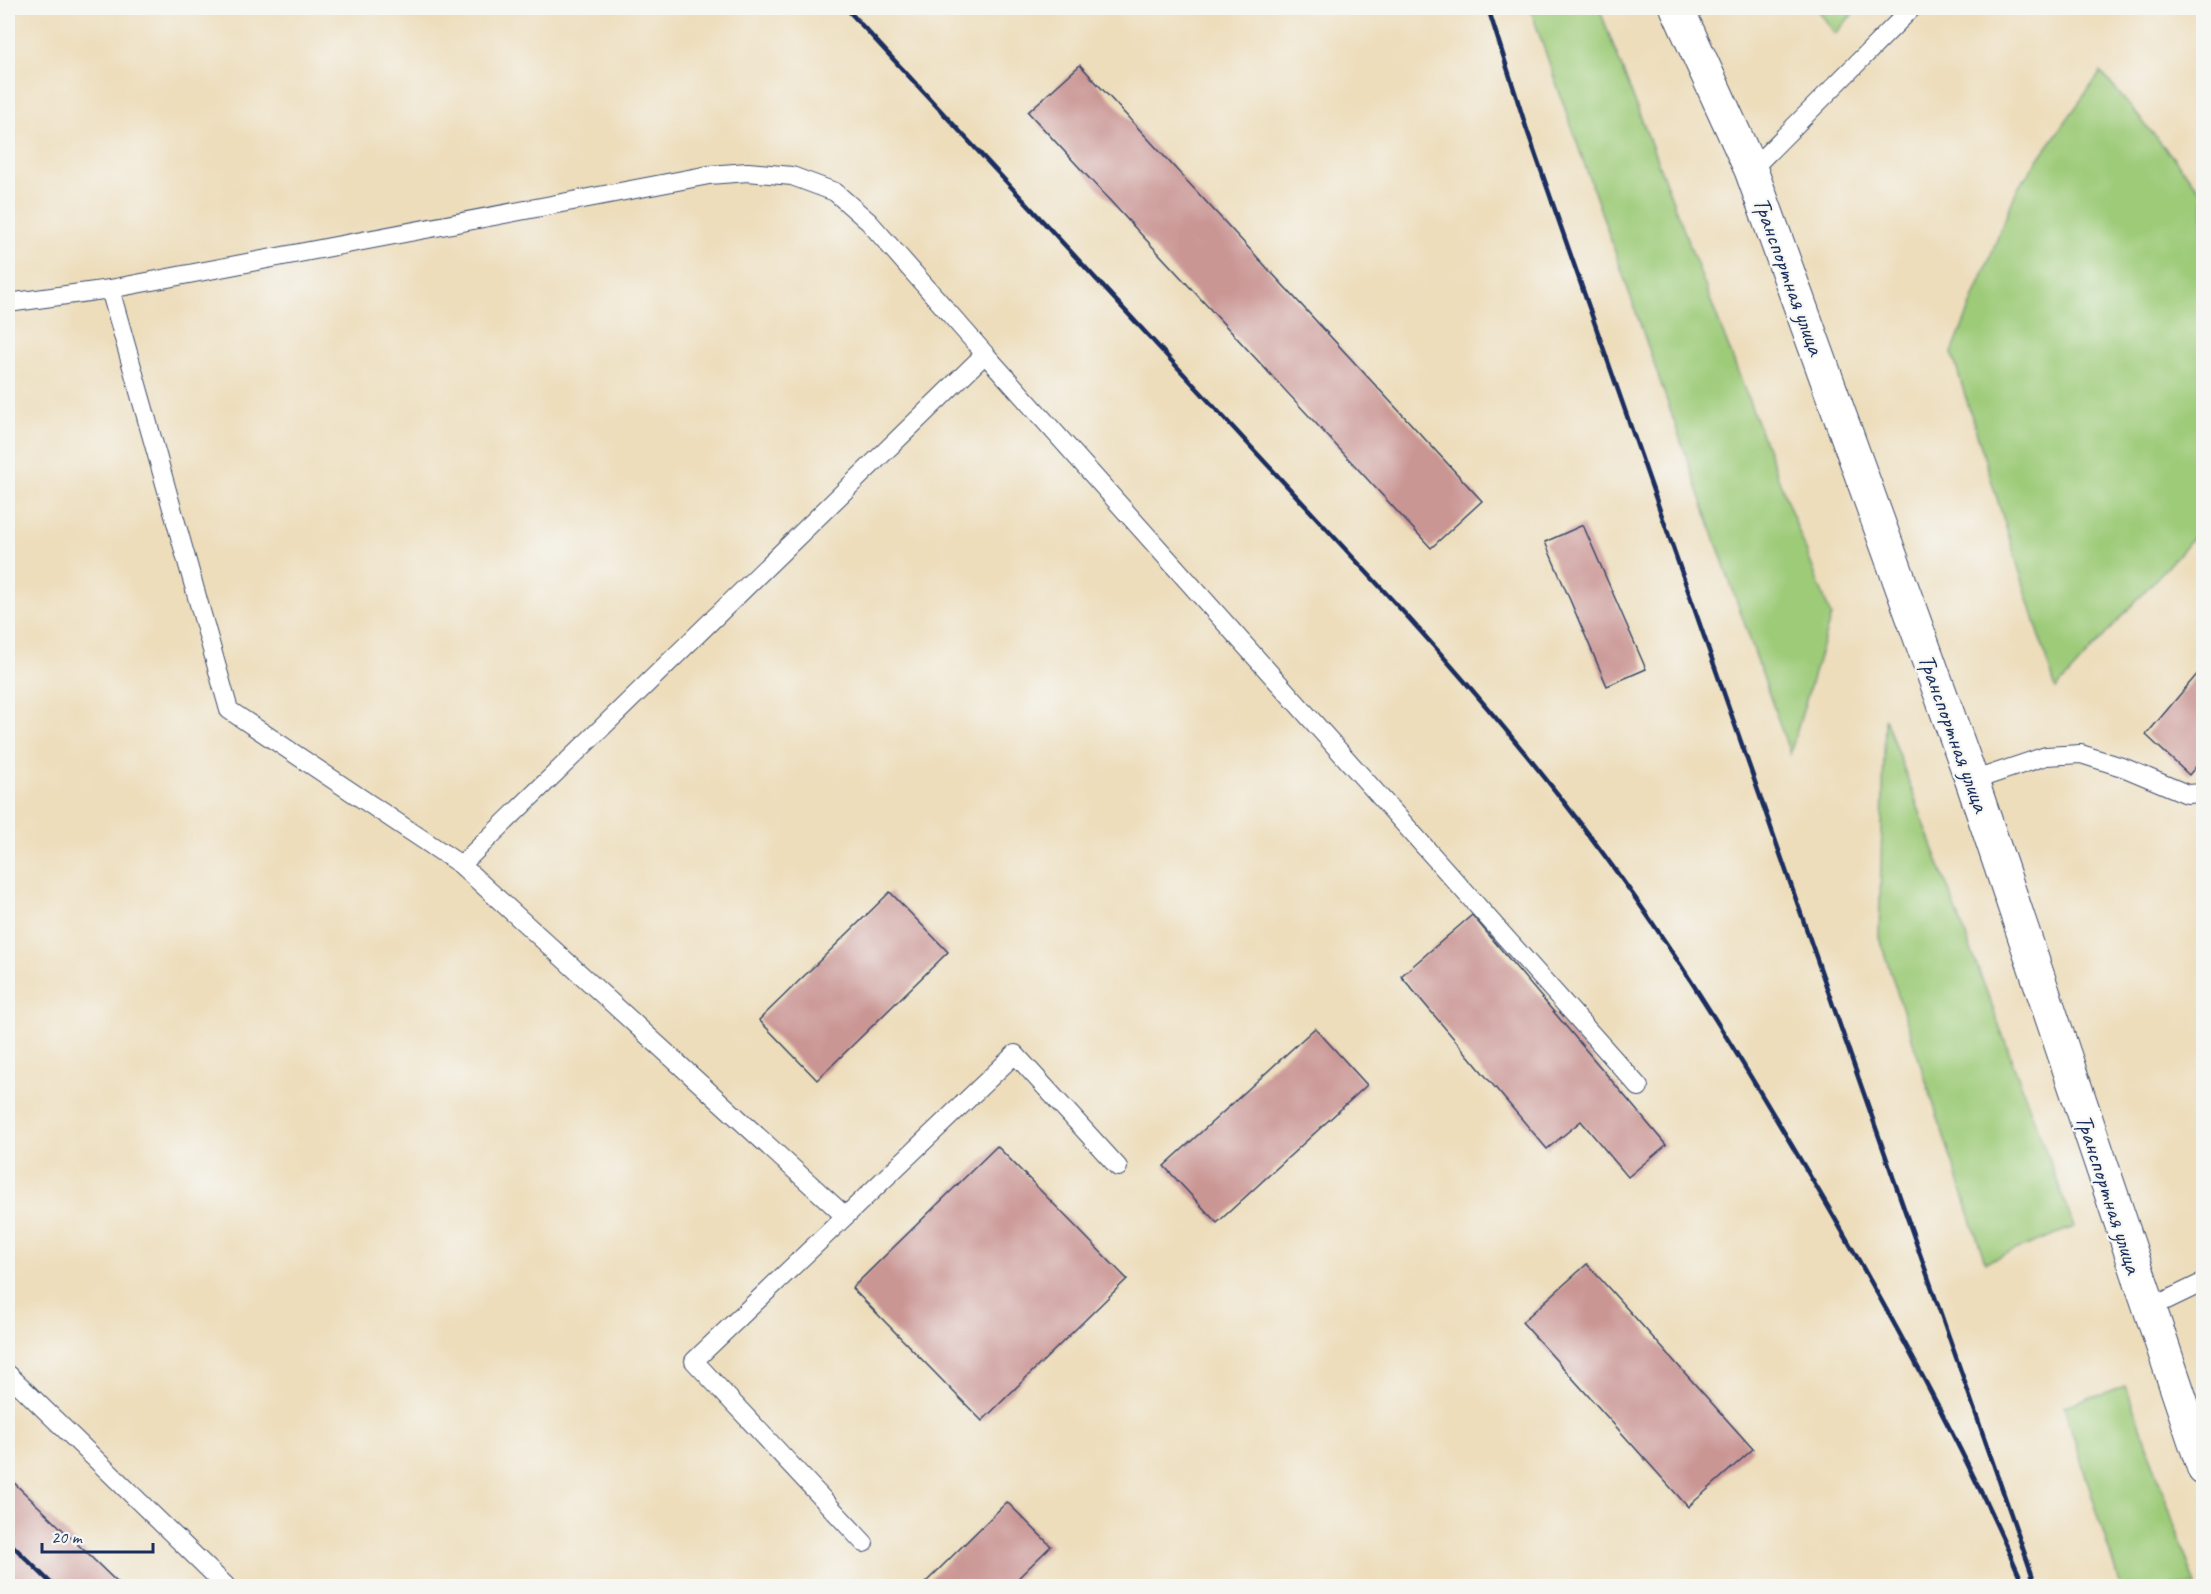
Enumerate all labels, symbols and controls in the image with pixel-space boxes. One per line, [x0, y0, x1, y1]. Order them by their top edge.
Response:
street label: Транспортная улица [1747, 193, 1832, 360]
street label: Транспортная улица [1912, 650, 1997, 817]
street label: Транспортная улица [2069, 1111, 2149, 1279]
scale bar [42, 1516, 153, 1554]
text: 20 m [51, 1526, 84, 1548]

